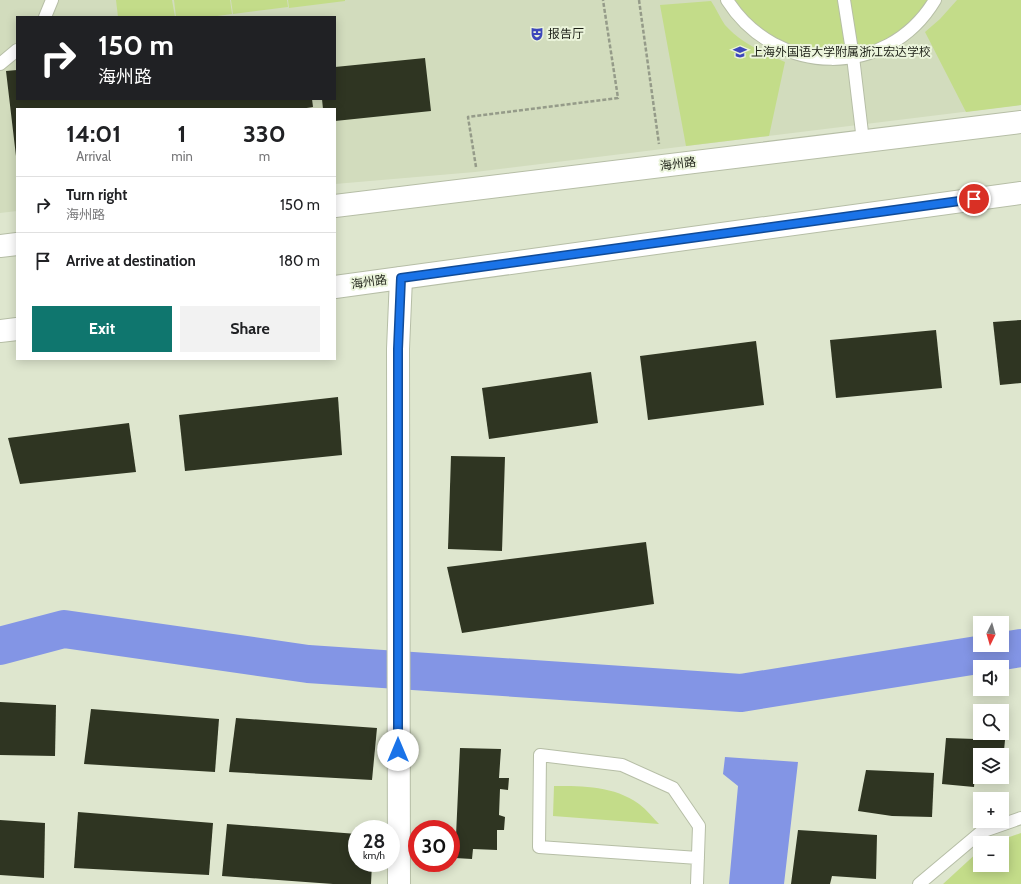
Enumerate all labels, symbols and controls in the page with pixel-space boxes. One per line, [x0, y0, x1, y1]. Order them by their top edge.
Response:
theatre icon: 报告厅 [529, 26, 545, 42]
place label: 报告厅 [548, 26, 584, 41]
text: 150 m [98, 28, 174, 62]
icon: right [32, 32, 84, 84]
school or university icon: 上海外国语大学附属浙江宏达学校 [732, 44, 748, 60]
place label: 上海外国语大学附属浙江宏达学校 [751, 44, 931, 59]
text: 海州路 [98, 66, 152, 88]
text: 14:01 [66, 119, 121, 148]
text: 1 [178, 119, 186, 148]
text: 330 [243, 119, 286, 148]
text: Arrival [76, 148, 111, 164]
text: min [171, 148, 193, 164]
text: m [259, 148, 270, 164]
street label: 海州路 [659, 154, 697, 173]
pin [957, 182, 991, 216]
text: Turn right [66, 186, 127, 204]
icon: arrive [963, 188, 985, 210]
icon: right [32, 194, 54, 216]
text: 150 m [280, 196, 320, 214]
text: 海州路 [66, 206, 105, 222]
icon: arrive [32, 250, 54, 272]
text: Arrive at destination [66, 252, 196, 270]
text: 180 m [279, 252, 320, 270]
street label: 海州路 [350, 272, 388, 291]
button: Exit [32, 306, 172, 352]
button: Share [180, 306, 320, 352]
north arrow [973, 616, 1009, 652]
map controls [973, 616, 1009, 872]
button: sound [973, 660, 1009, 696]
button: search [973, 704, 1009, 740]
position arrow [377, 729, 419, 771]
button: layers [973, 748, 1009, 784]
button: + [973, 792, 1009, 828]
speed limit sign: 30 [408, 820, 460, 872]
text: 28 [363, 829, 385, 853]
button: − [973, 836, 1009, 872]
text: km/h [363, 849, 385, 862]

